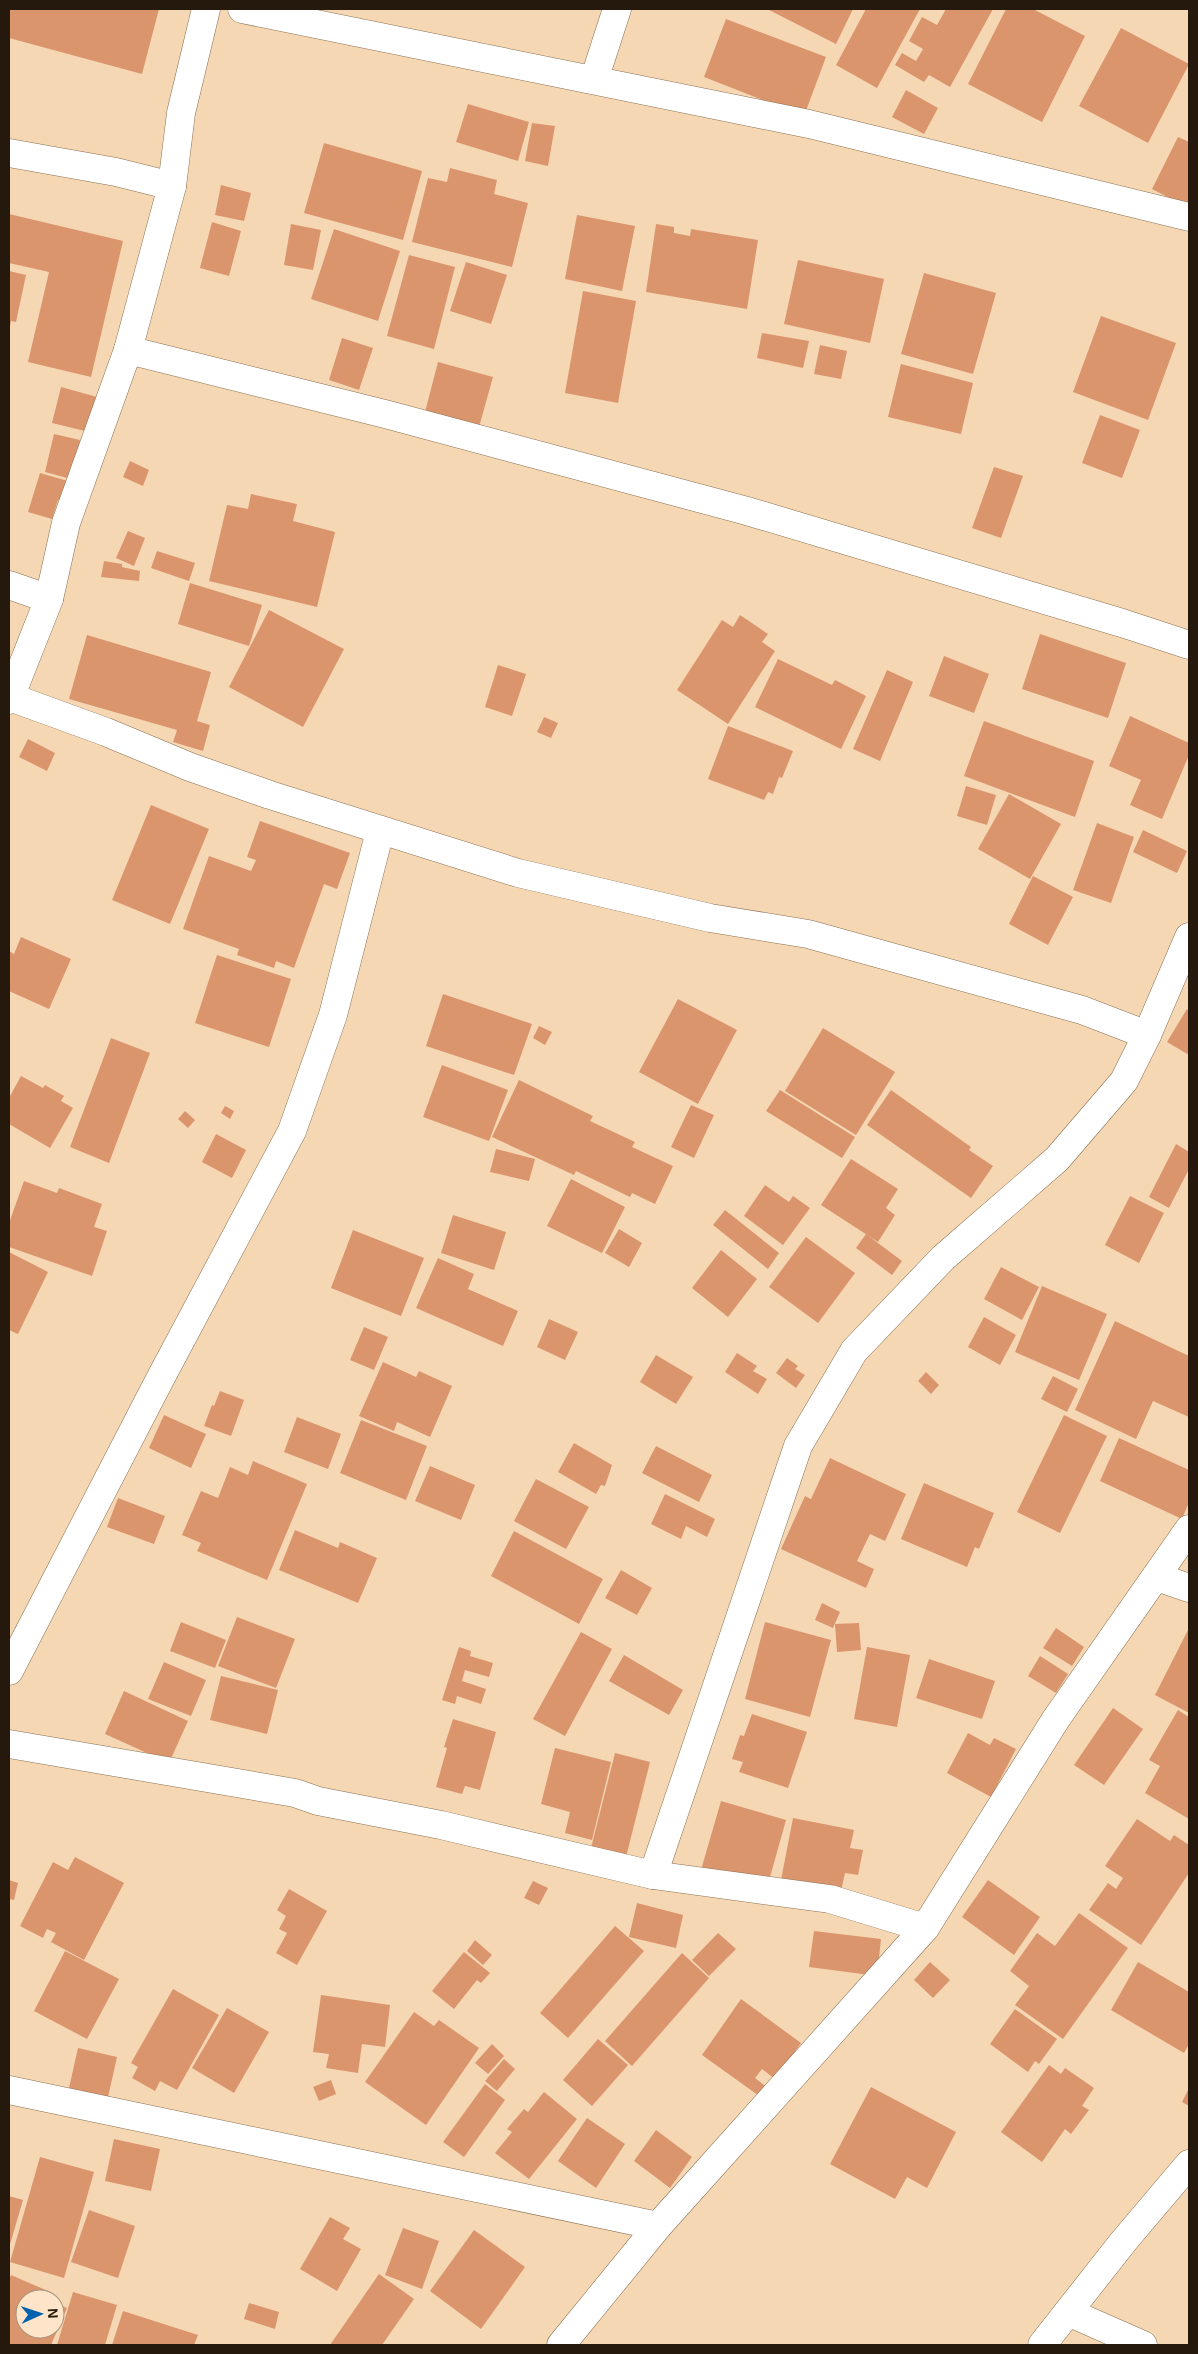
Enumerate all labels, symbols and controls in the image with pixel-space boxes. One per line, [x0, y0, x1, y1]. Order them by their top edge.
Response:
north arrow [15, 2289, 65, 2339]
text: N [45, 2308, 61, 2319]

